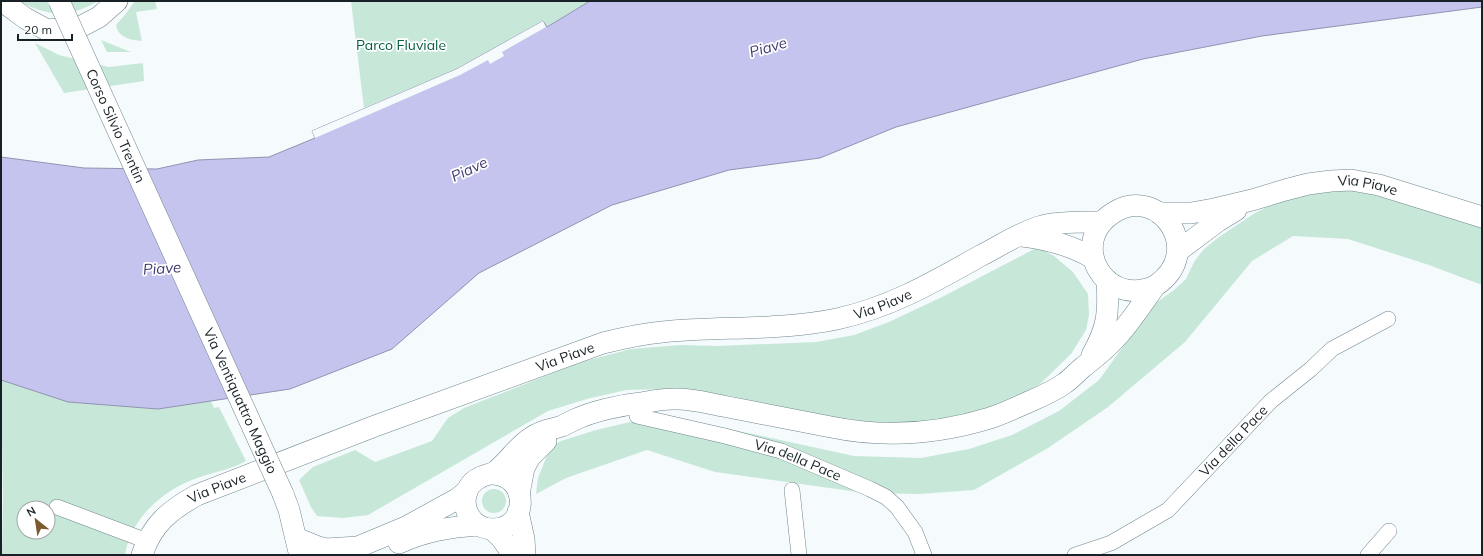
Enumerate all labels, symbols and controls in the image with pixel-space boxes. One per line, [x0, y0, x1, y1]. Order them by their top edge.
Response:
scale bar [18, 16, 72, 42]
text: 20 m [24, 22, 52, 37]
water label: Piave [747, 33, 789, 61]
park label: Parco Fluviale [356, 36, 446, 54]
street label: Corso Silvio Trentin [82, 66, 149, 186]
water label: Piave [448, 152, 490, 186]
street label: Via Piave [1337, 171, 1400, 199]
water label: Piave [142, 257, 182, 279]
street label: Via Piave [851, 285, 915, 323]
street label: Via Ventiquattro Maggio [200, 325, 281, 476]
street label: Via Piave [533, 338, 597, 376]
street label: Via della Pace [1195, 401, 1271, 480]
street label: Via della Pace [753, 435, 844, 485]
street label: Via Piave [184, 468, 248, 507]
north arrow [16, 500, 56, 540]
text: N [24, 503, 38, 519]

